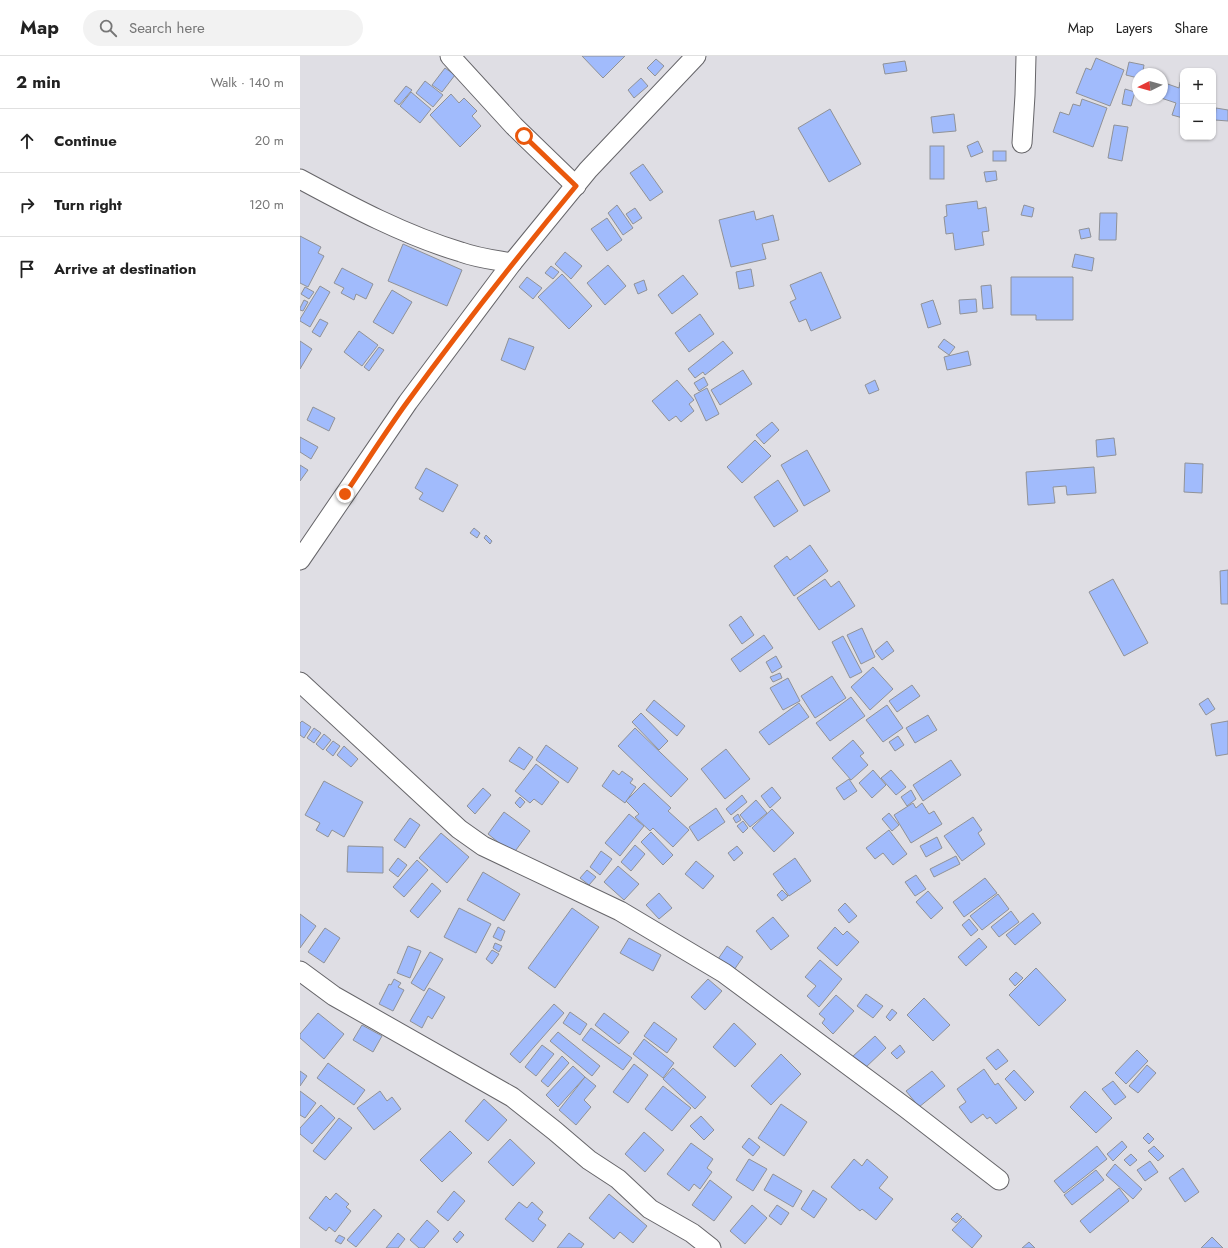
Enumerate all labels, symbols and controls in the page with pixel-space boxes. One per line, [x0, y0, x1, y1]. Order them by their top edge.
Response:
search box [83, 10, 363, 46]
text: Map [20, 14, 59, 41]
icon: search [97, 17, 119, 39]
text: Search here [129, 17, 205, 39]
text: Map [1068, 18, 1094, 38]
text: Layers [1116, 18, 1152, 38]
text: Share [1174, 18, 1208, 38]
north arrow [1132, 68, 1168, 104]
map controls [1180, 68, 1216, 140]
button: + [1180, 68, 1216, 104]
text: 2 min [16, 70, 61, 94]
text: Walk · 140 m [210, 73, 284, 92]
button: − [1180, 104, 1216, 140]
route start [515, 127, 533, 145]
icon: ahead [16, 130, 38, 152]
text: Continue [54, 130, 117, 152]
text: 20 m [255, 131, 284, 150]
icon: right [16, 194, 38, 216]
text: Turn right [54, 194, 122, 216]
text: 120 m [249, 195, 284, 214]
icon: arrive [16, 258, 38, 280]
text: Arrive at destination [54, 258, 196, 280]
route end [336, 485, 354, 503]

